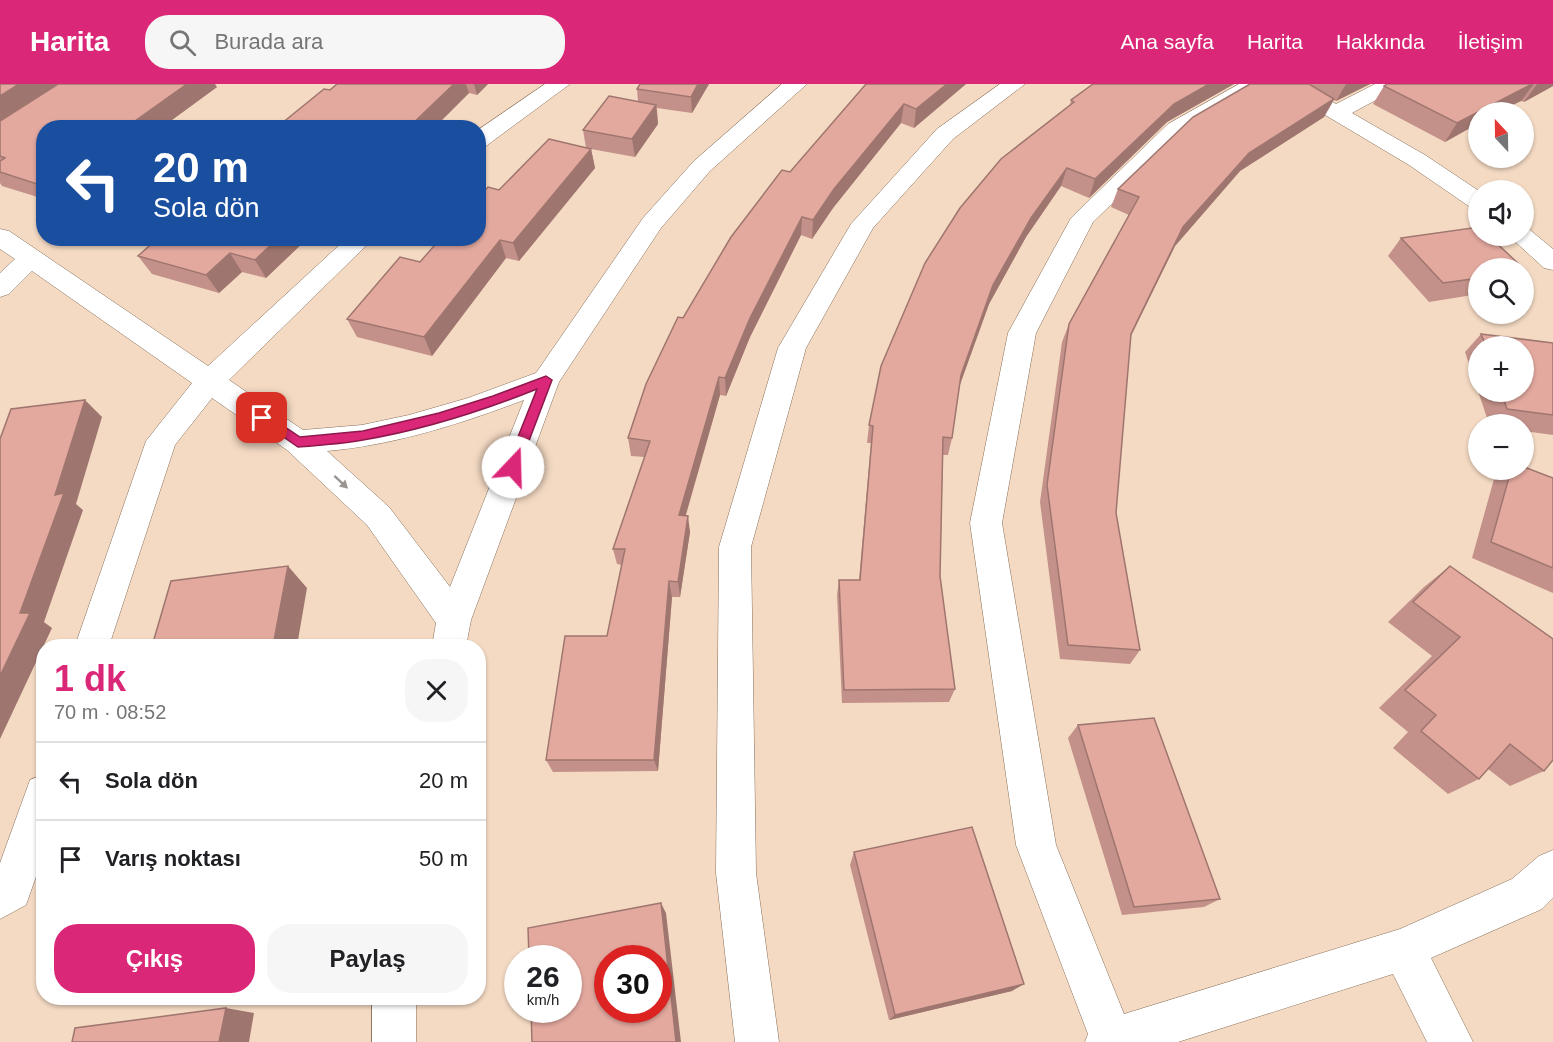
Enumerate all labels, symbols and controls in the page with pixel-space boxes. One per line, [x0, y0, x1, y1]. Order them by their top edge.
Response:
search box [145, 15, 565, 69]
text: Harita [30, 26, 109, 57]
icon: search [166, 26, 199, 59]
text: Burada ara [214, 29, 323, 54]
text: Ana sayfa [1121, 30, 1214, 53]
text: Harita [1247, 30, 1303, 53]
text: Hakkında [1336, 30, 1425, 53]
text: İletişim [1458, 30, 1523, 53]
north arrow [1468, 102, 1534, 168]
map controls [1468, 102, 1534, 480]
icon: left [54, 144, 132, 222]
text: 20 m [153, 144, 249, 191]
button: sound [1468, 180, 1534, 246]
text: Sola dön [153, 193, 260, 223]
button: search [1468, 258, 1534, 324]
button: + [1468, 336, 1534, 402]
pin [236, 392, 287, 443]
icon: arrive [245, 401, 278, 434]
button: − [1468, 414, 1534, 480]
position arrow [481, 435, 545, 499]
one-way arrow [333, 475, 348, 488]
text: 1 dk [54, 658, 126, 699]
button: close [405, 659, 468, 722]
text: 70 m · 08:52 [54, 701, 166, 723]
icon: left [54, 765, 87, 798]
text: Sola dön [105, 768, 198, 793]
text: 20 m [419, 768, 468, 793]
icon: arrive [54, 843, 87, 876]
text: Varış noktası [105, 846, 241, 871]
text: 50 m [419, 846, 468, 871]
button: Çıkış [54, 924, 255, 993]
button: Paylaş [267, 924, 468, 993]
speed limit sign: 30 [594, 945, 672, 1023]
text: 26 [526, 960, 560, 993]
text: km/h [527, 991, 559, 1008]

